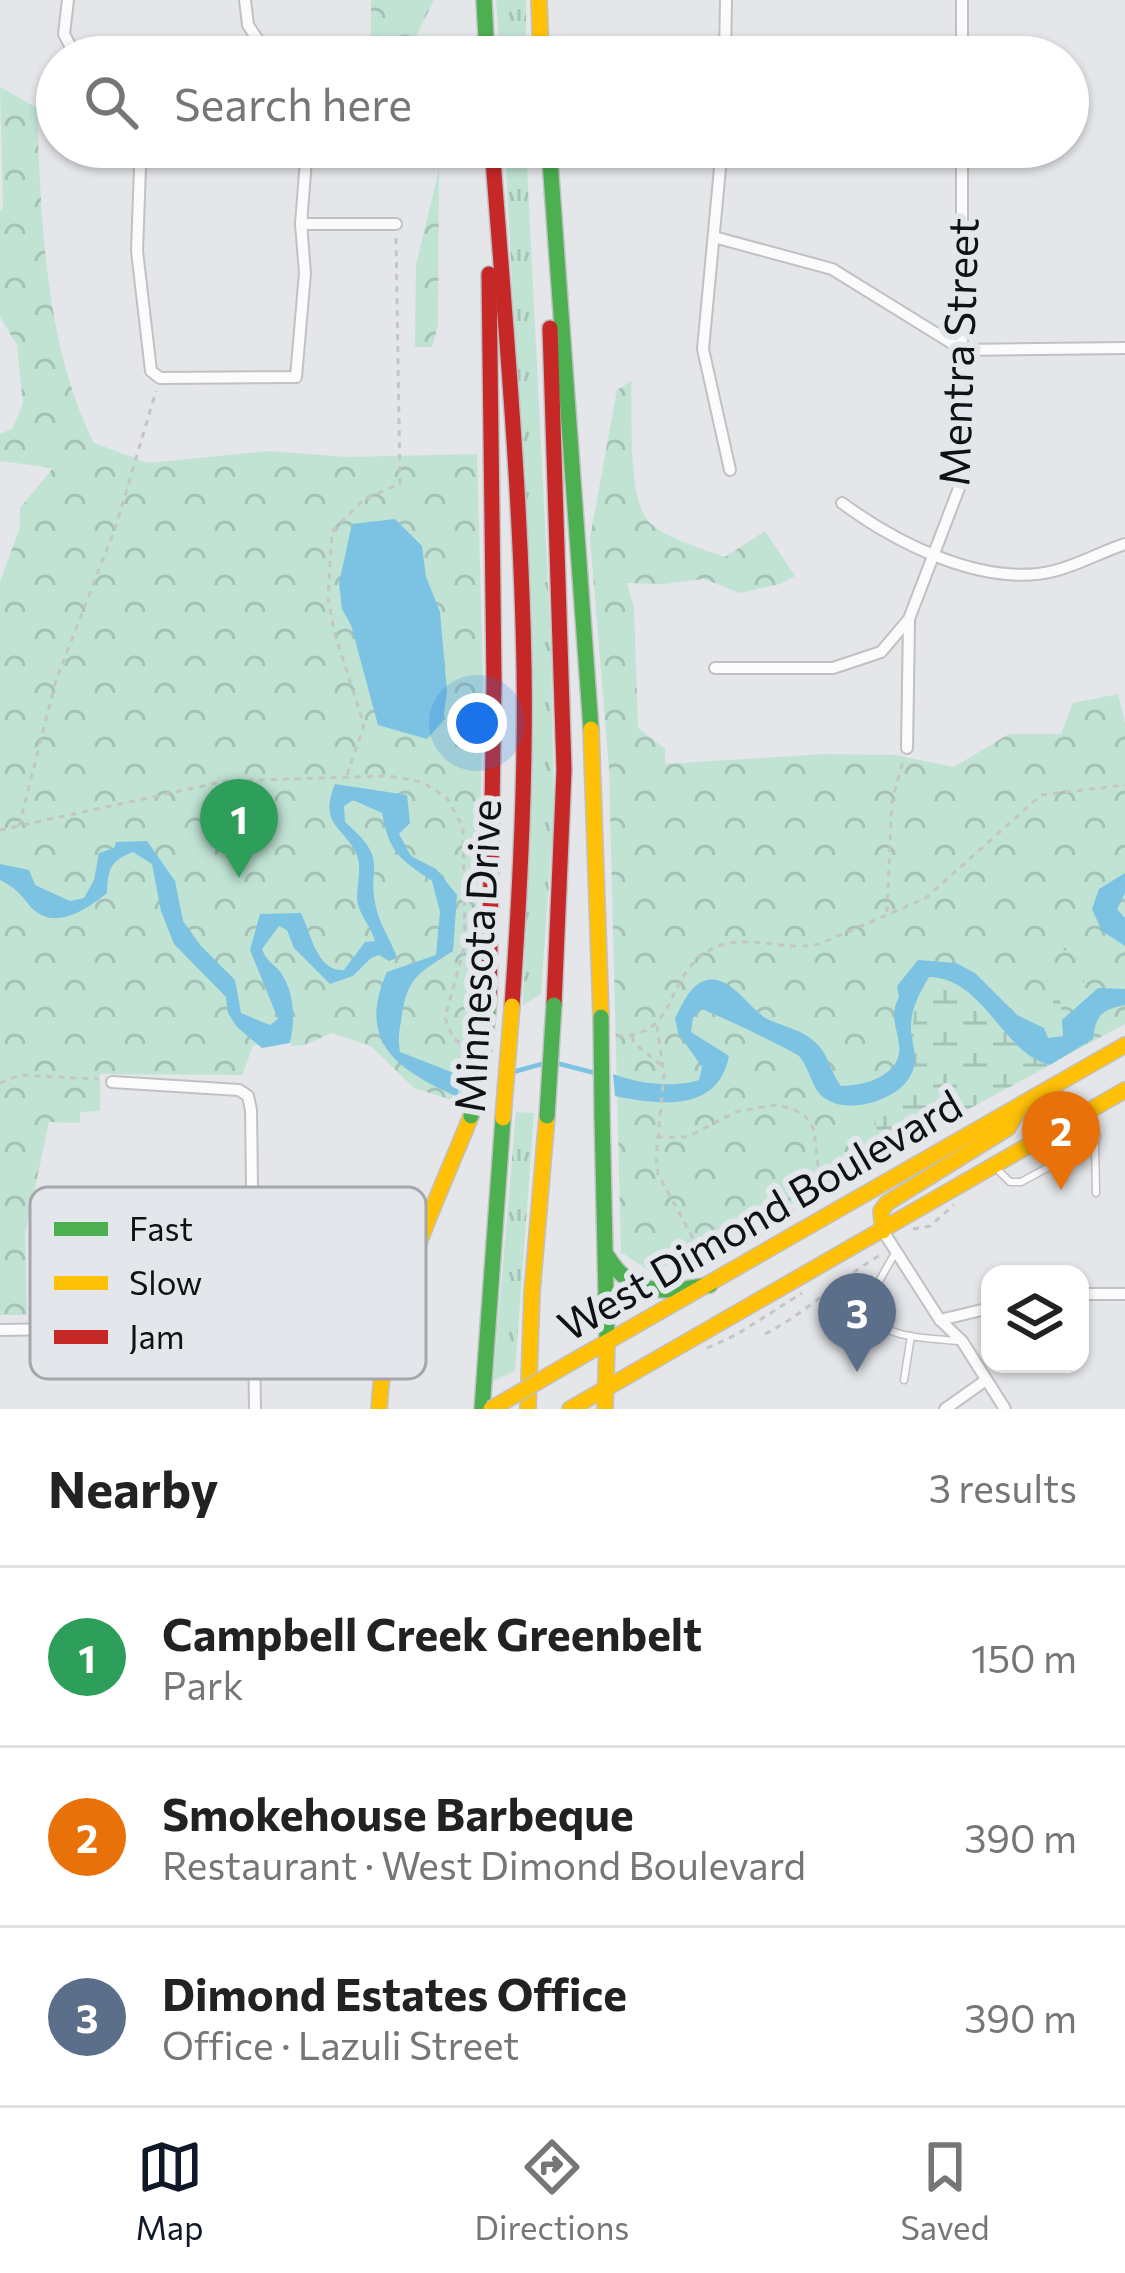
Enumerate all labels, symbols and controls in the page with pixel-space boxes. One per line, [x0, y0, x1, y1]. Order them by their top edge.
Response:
search box [36, 36, 1089, 168]
icon: search [78, 69, 144, 135]
text: Search here [174, 75, 412, 130]
street label: Mentra Street [926, 217, 988, 487]
your location [447, 693, 507, 753]
pin: 1 [200, 779, 278, 878]
street label: Minnesota Drive [442, 798, 510, 1114]
street label: West Dimond Boulevard [548, 1077, 970, 1351]
pin: 2 [1022, 1091, 1100, 1190]
legend [30, 1187, 426, 1379]
text: Fast [129, 1207, 193, 1248]
text: Slow [129, 1261, 202, 1302]
map controls [981, 1265, 1089, 1373]
button: layers [981, 1265, 1089, 1373]
pin: 3 [818, 1273, 896, 1372]
text: Jam [129, 1315, 185, 1356]
text: Nearby [48, 1456, 218, 1519]
text: 3 results [929, 1463, 1077, 1511]
text: Campbell Creek Greenbelt [162, 1605, 702, 1660]
text: 1 [78, 1633, 96, 1681]
text: 150 m [971, 1633, 1077, 1681]
text: Park [162, 1660, 244, 1708]
text: Smokehouse Barbeque [162, 1785, 634, 1840]
text: 2 [76, 1813, 98, 1861]
text: 390 m [964, 1813, 1077, 1861]
text: Restaurant · West Dimond Boulevard [162, 1840, 806, 1888]
text: Dimond Estates Office [162, 1965, 627, 2020]
text: 3 [76, 1993, 98, 2041]
text: 390 m [964, 1993, 1077, 2041]
text: Office · Lazuli Street [162, 2020, 519, 2068]
tab: Map [136, 2134, 204, 2247]
tab: Directions [475, 2134, 629, 2247]
tab: Saved [900, 2134, 989, 2247]

